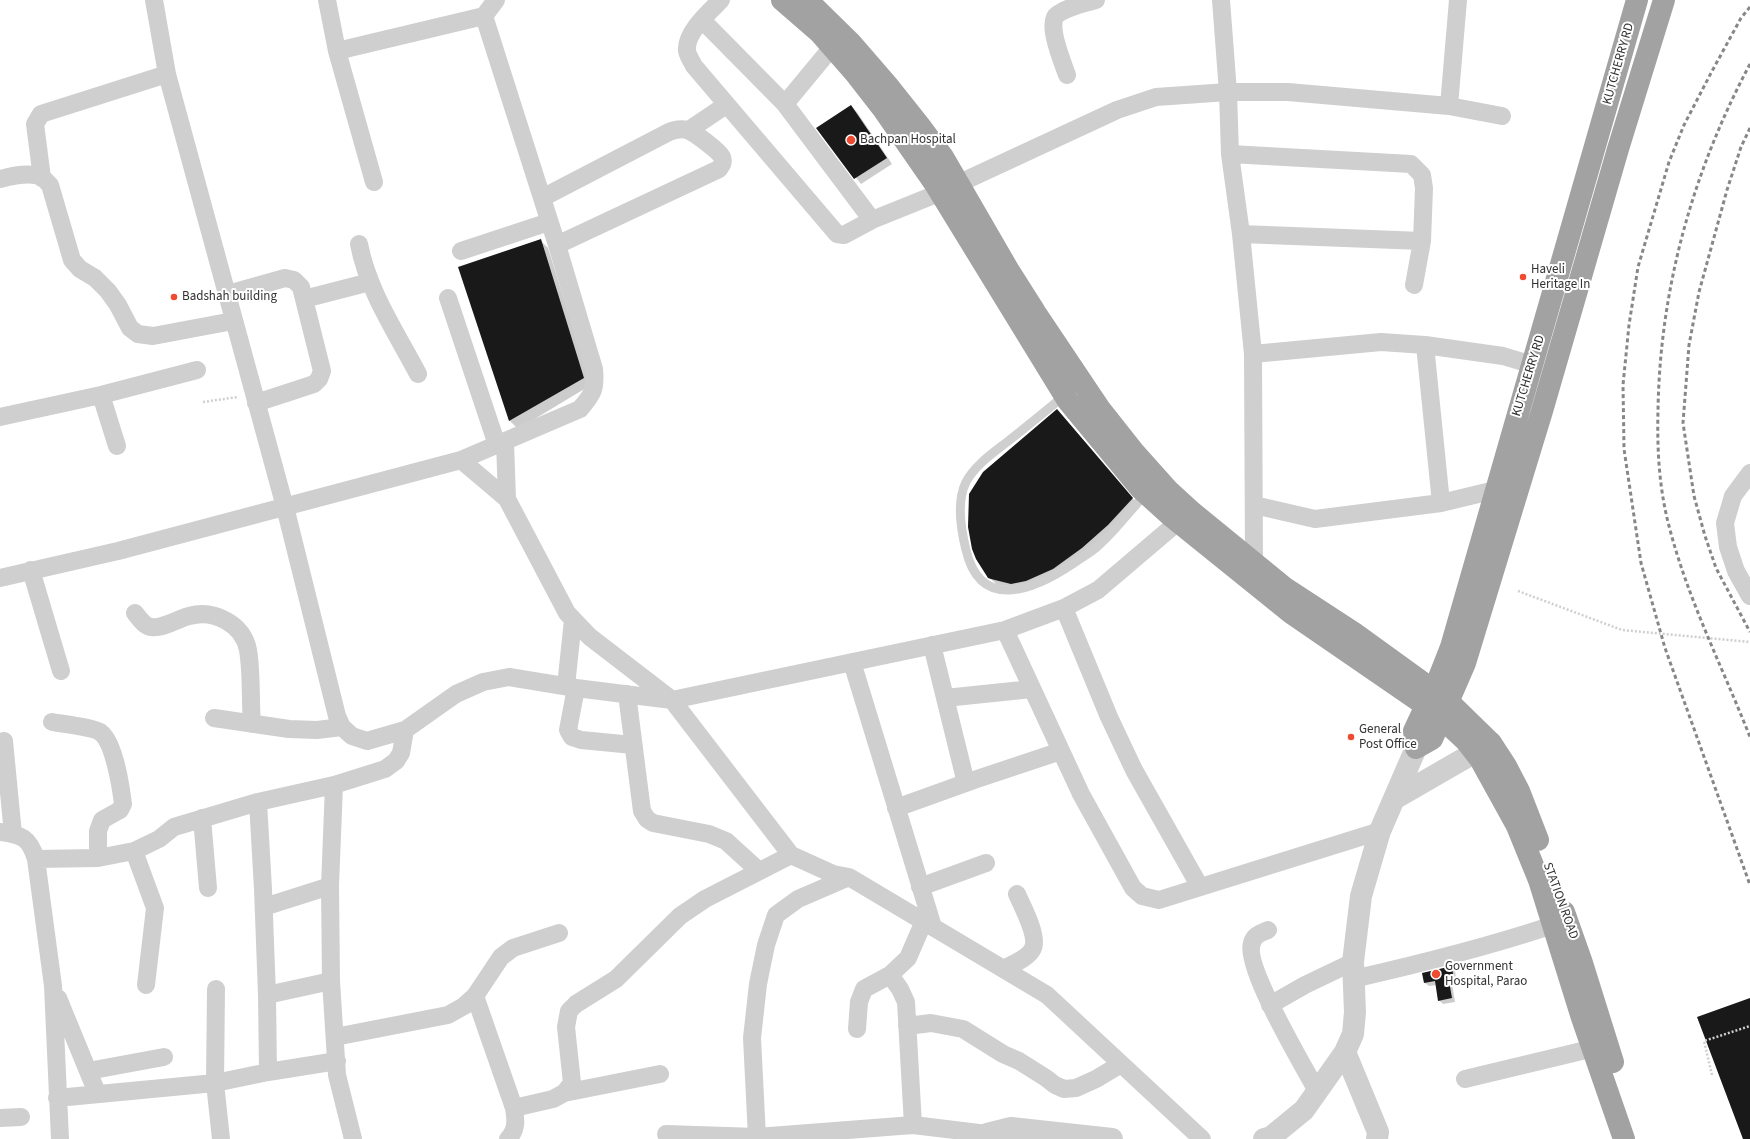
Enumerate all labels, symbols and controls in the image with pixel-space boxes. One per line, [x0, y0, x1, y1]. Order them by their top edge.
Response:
street label: KUTCHERRY RD [1600, 21, 1638, 107]
place label: Bachpan Hospital [860, 132, 956, 148]
marker: Bachpan Hospital [845, 134, 857, 146]
place label: Haveli Heritage In [1531, 262, 1590, 293]
marker: Haveli Heritage In [1518, 272, 1528, 282]
place label: Badshah building [182, 289, 277, 305]
marker: Badshah building [169, 292, 179, 302]
street label: KUTCHERRY RD [1509, 334, 1549, 418]
place label: General Post Office [1359, 722, 1417, 753]
marker: General Post Office [1346, 732, 1356, 742]
street label: STATION ROAD [1539, 861, 1581, 941]
place label: Government Hospital, Parao [1445, 959, 1527, 990]
marker: Government Hospital, Parao [1430, 968, 1442, 980]

